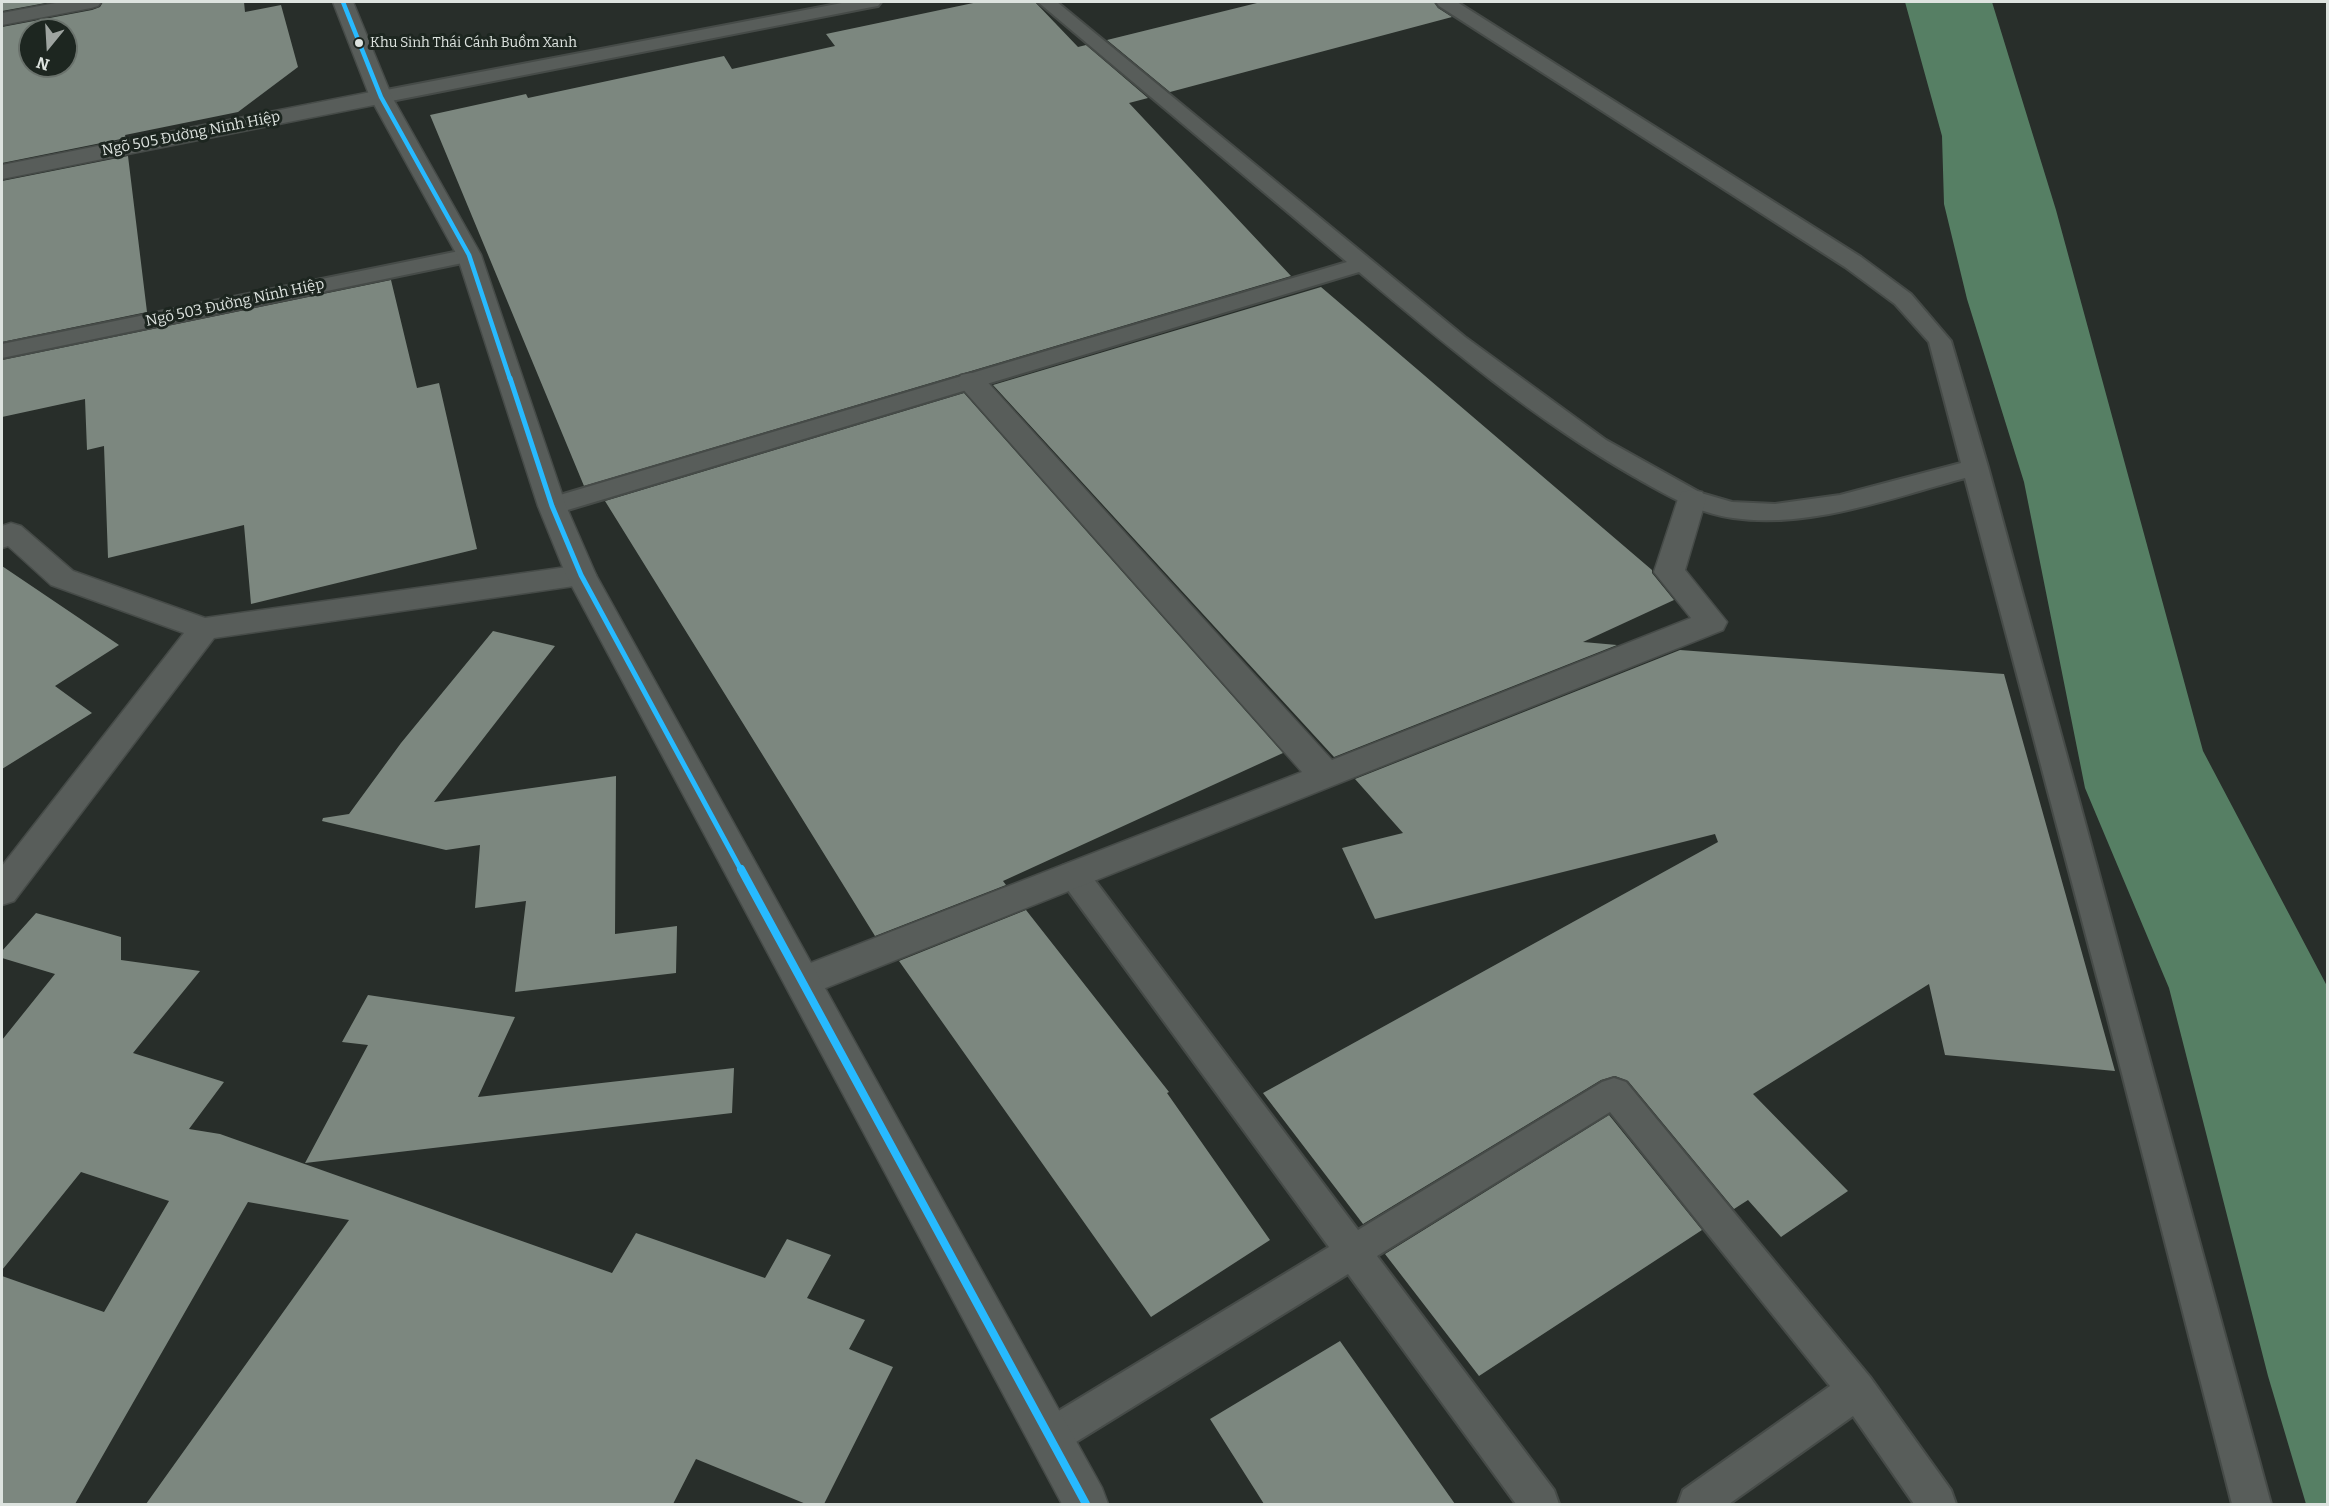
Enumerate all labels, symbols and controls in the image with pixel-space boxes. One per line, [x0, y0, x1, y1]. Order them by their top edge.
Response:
north arrow [18, 18, 78, 78]
place label: Khu Sinh Thái Cánh Buồm Xanh [370, 35, 577, 51]
marker: Khu Sinh Thái Cánh Buồm Xanh [353, 37, 365, 49]
text: N [34, 53, 52, 75]
street label: Ngõ 505 Đường Ninh Hiệp [100, 108, 282, 160]
street label: Ngõ 503 Đường Ninh Hiệp [144, 275, 326, 331]

